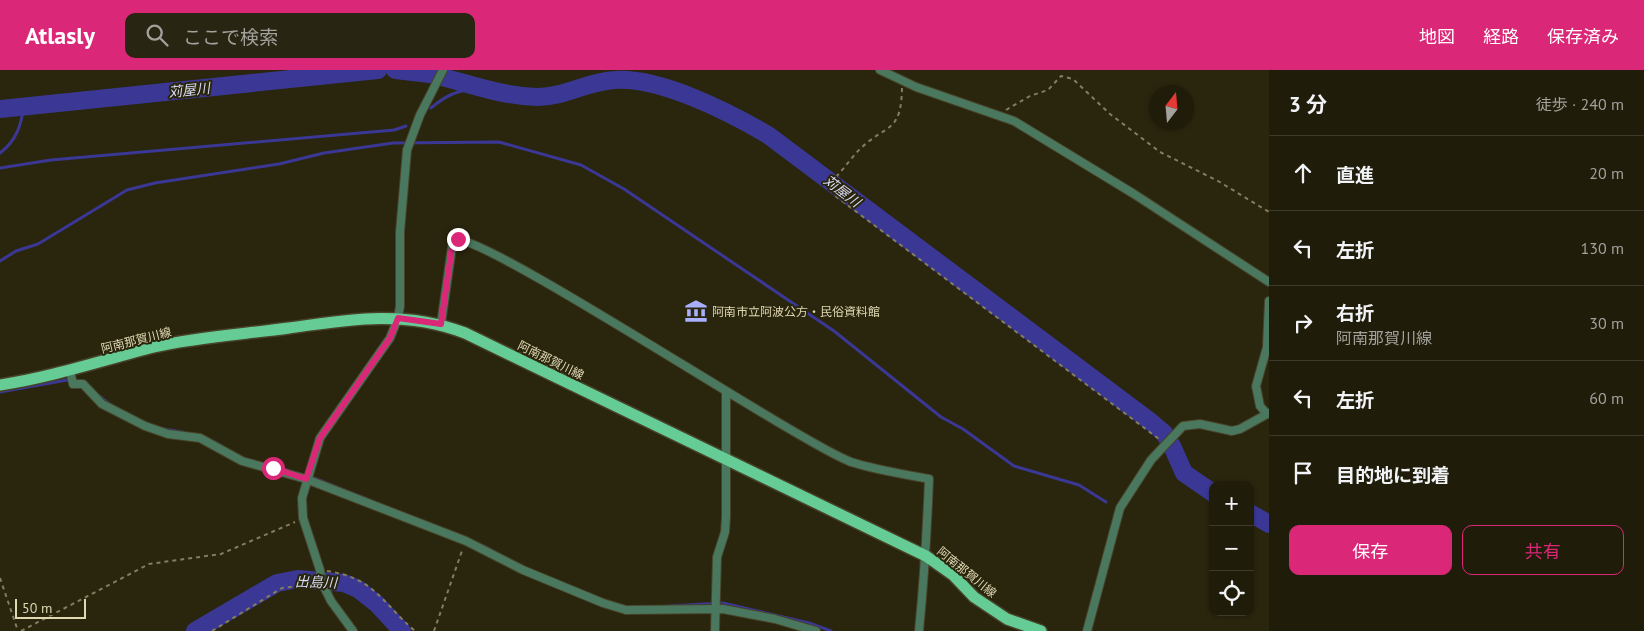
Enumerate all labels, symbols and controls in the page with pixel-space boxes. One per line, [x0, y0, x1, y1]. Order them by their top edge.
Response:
search box [125, 13, 475, 58]
text: Atlasly [25, 20, 95, 51]
icon: search [143, 21, 171, 49]
text: ここで検索 [183, 25, 278, 49]
text: 地図 [1419, 25, 1455, 48]
text: 経路 [1483, 25, 1519, 48]
text: 保存済み [1547, 25, 1619, 48]
water label: 苅屋川 [167, 79, 213, 101]
north arrow [1149, 85, 1194, 130]
text: 3 分 [1289, 91, 1327, 118]
text: 徒歩 · 240 m [1536, 94, 1624, 114]
icon: ahead [1289, 159, 1317, 187]
text: 直進 [1336, 163, 1374, 187]
text: 20 m [1589, 163, 1624, 183]
water label: 苅屋川 [820, 171, 866, 212]
route end [447, 228, 470, 251]
icon: left [1289, 234, 1317, 262]
text: 左折 [1336, 238, 1374, 262]
text: 130 m [1581, 238, 1624, 258]
museum icon: 阿南市立阿波公方・民俗資料館 [683, 298, 709, 324]
text: 右折 [1336, 301, 1374, 325]
place label: 阿南市立阿波公方・民俗資料館 [712, 304, 880, 319]
icon: right [1289, 309, 1317, 337]
text: 30 m [1589, 313, 1624, 333]
street label: 阿南那賀川線 [99, 324, 173, 356]
text: 阿南那賀川線 [1336, 328, 1432, 348]
street label: 阿南那賀川線 [515, 337, 587, 383]
icon: left [1289, 384, 1317, 412]
text: 左折 [1336, 388, 1374, 412]
text: 60 m [1589, 388, 1624, 408]
route start [262, 457, 285, 480]
icon: arrive [1289, 459, 1317, 487]
text: 目的地に到着 [1336, 463, 1450, 487]
map controls [1209, 481, 1254, 616]
button: + [1209, 481, 1254, 526]
button: 保存 [1289, 525, 1452, 575]
button: 共有 [1462, 525, 1624, 575]
button: − [1209, 526, 1254, 571]
street label: 阿南那賀川線 [934, 544, 1000, 600]
button: locate [1209, 571, 1254, 616]
water label: 出島川 [295, 572, 339, 592]
scale bar [15, 596, 86, 619]
text: 50 m [22, 599, 52, 617]

